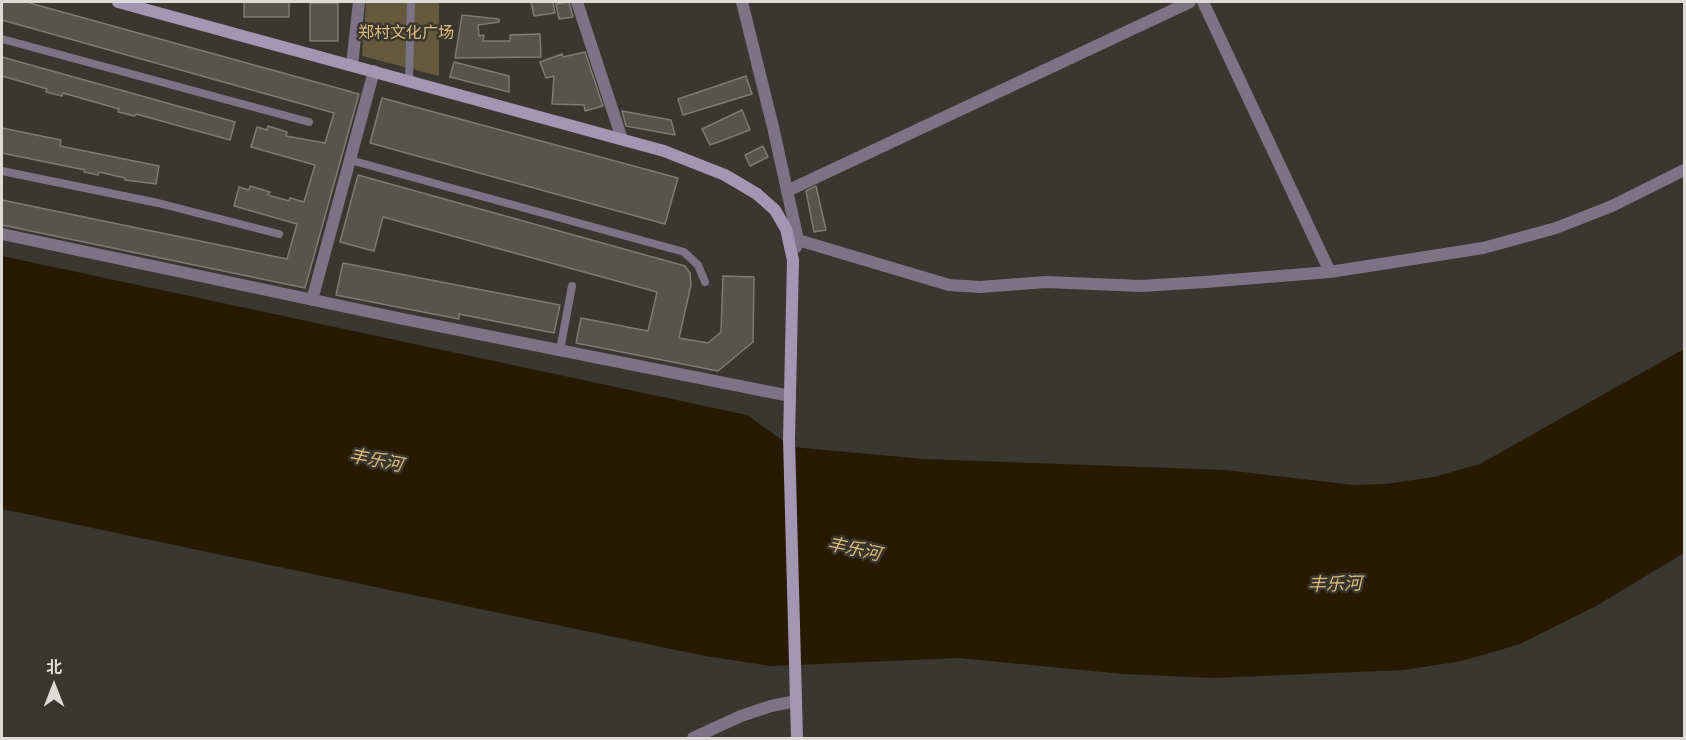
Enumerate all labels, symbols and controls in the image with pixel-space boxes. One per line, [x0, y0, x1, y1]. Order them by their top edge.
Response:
park label: 郑村文化广场 [358, 24, 454, 44]
water label: 丰乐河 [347, 445, 405, 477]
water label: 丰乐河 [825, 534, 883, 566]
water label: 丰乐河 [1308, 574, 1362, 596]
north arrow [24, 656, 84, 716]
text: 北 [46, 658, 62, 677]

